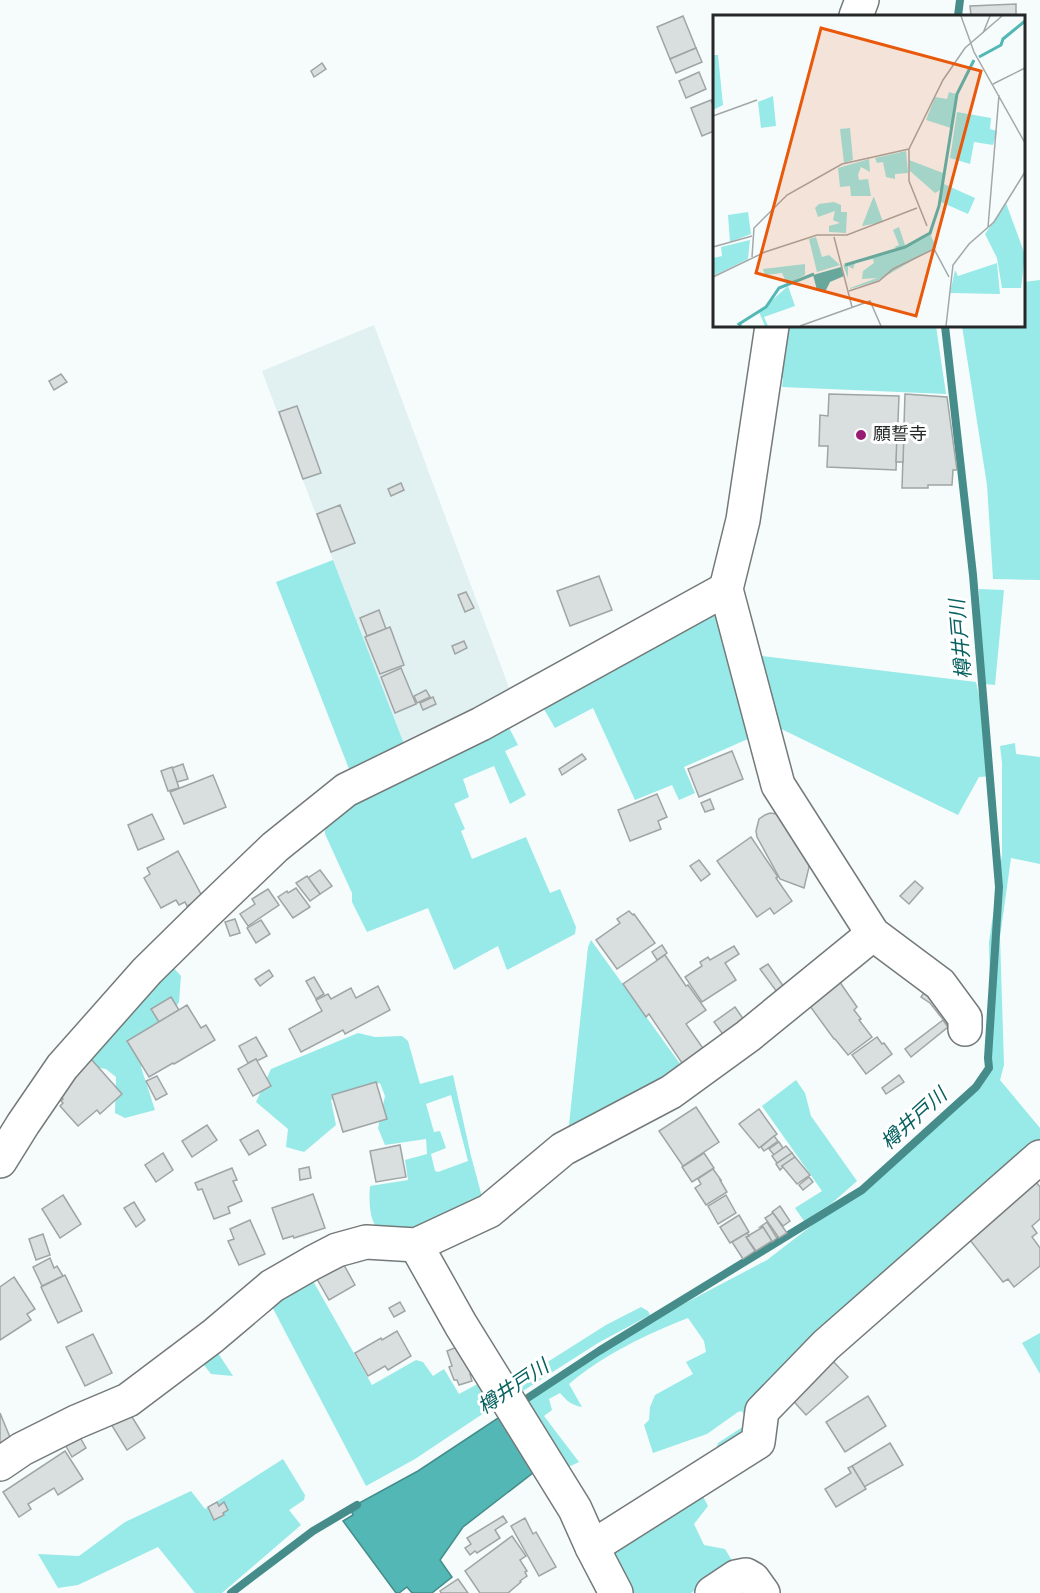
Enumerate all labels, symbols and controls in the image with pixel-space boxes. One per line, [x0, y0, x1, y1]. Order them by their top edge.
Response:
inset map [713, 15, 1025, 327]
place label: 願誓寺 [873, 424, 927, 447]
marker: 願誓寺 [854, 428, 868, 442]
water label: 樽井戸川 [945, 596, 978, 680]
water label: 樽井戸川 [877, 1082, 955, 1156]
water label: 樽井戸川 [474, 1354, 556, 1421]

